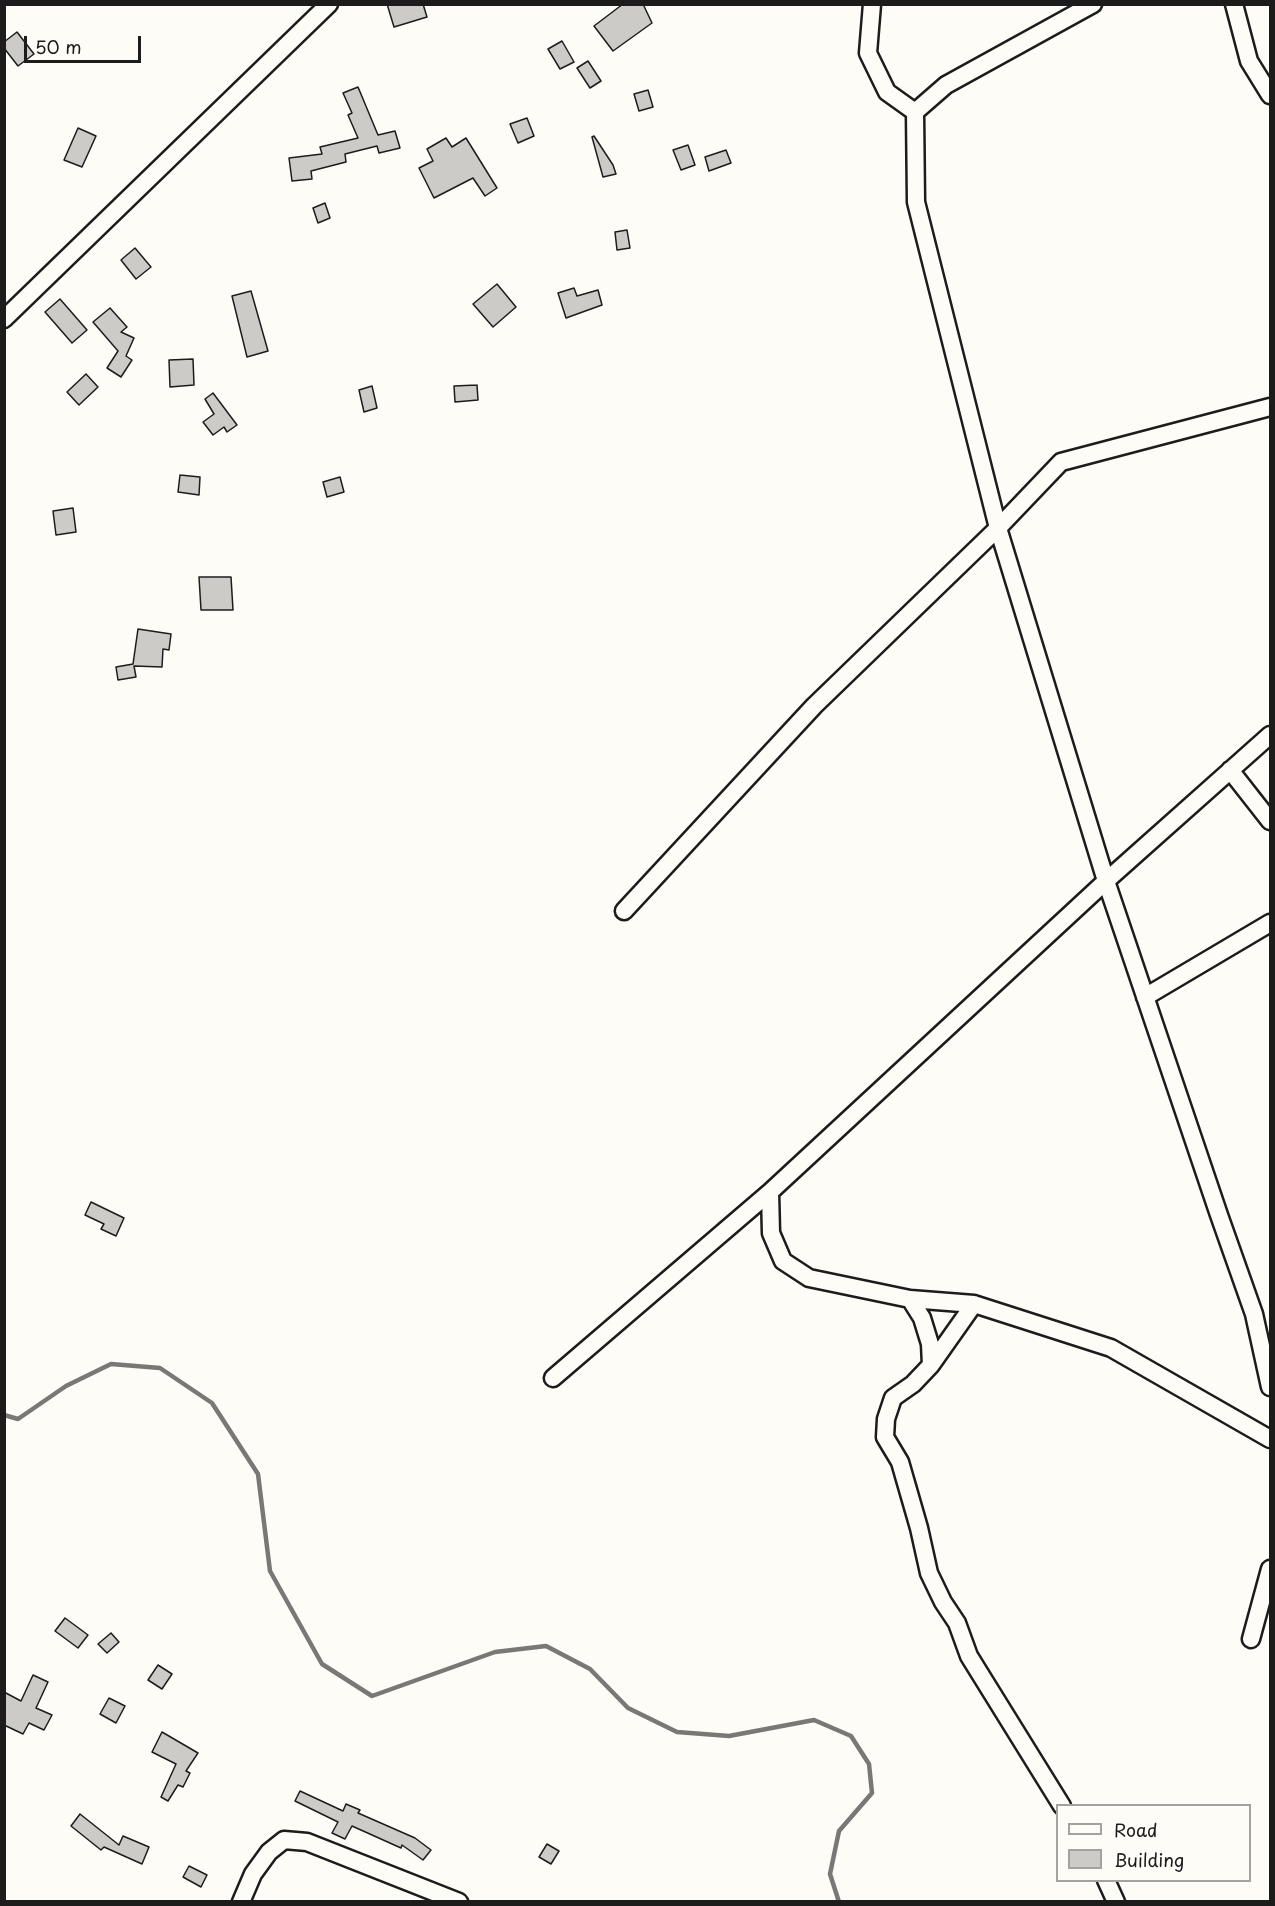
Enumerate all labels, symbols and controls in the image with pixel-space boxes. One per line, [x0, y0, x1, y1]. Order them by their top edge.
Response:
scale bar [27, 24, 144, 62]
text: 50 m [35, 33, 82, 60]
legend [1056, 1804, 1251, 1882]
text: Road [1114, 1816, 1158, 1843]
text: Building [1114, 1846, 1184, 1873]

